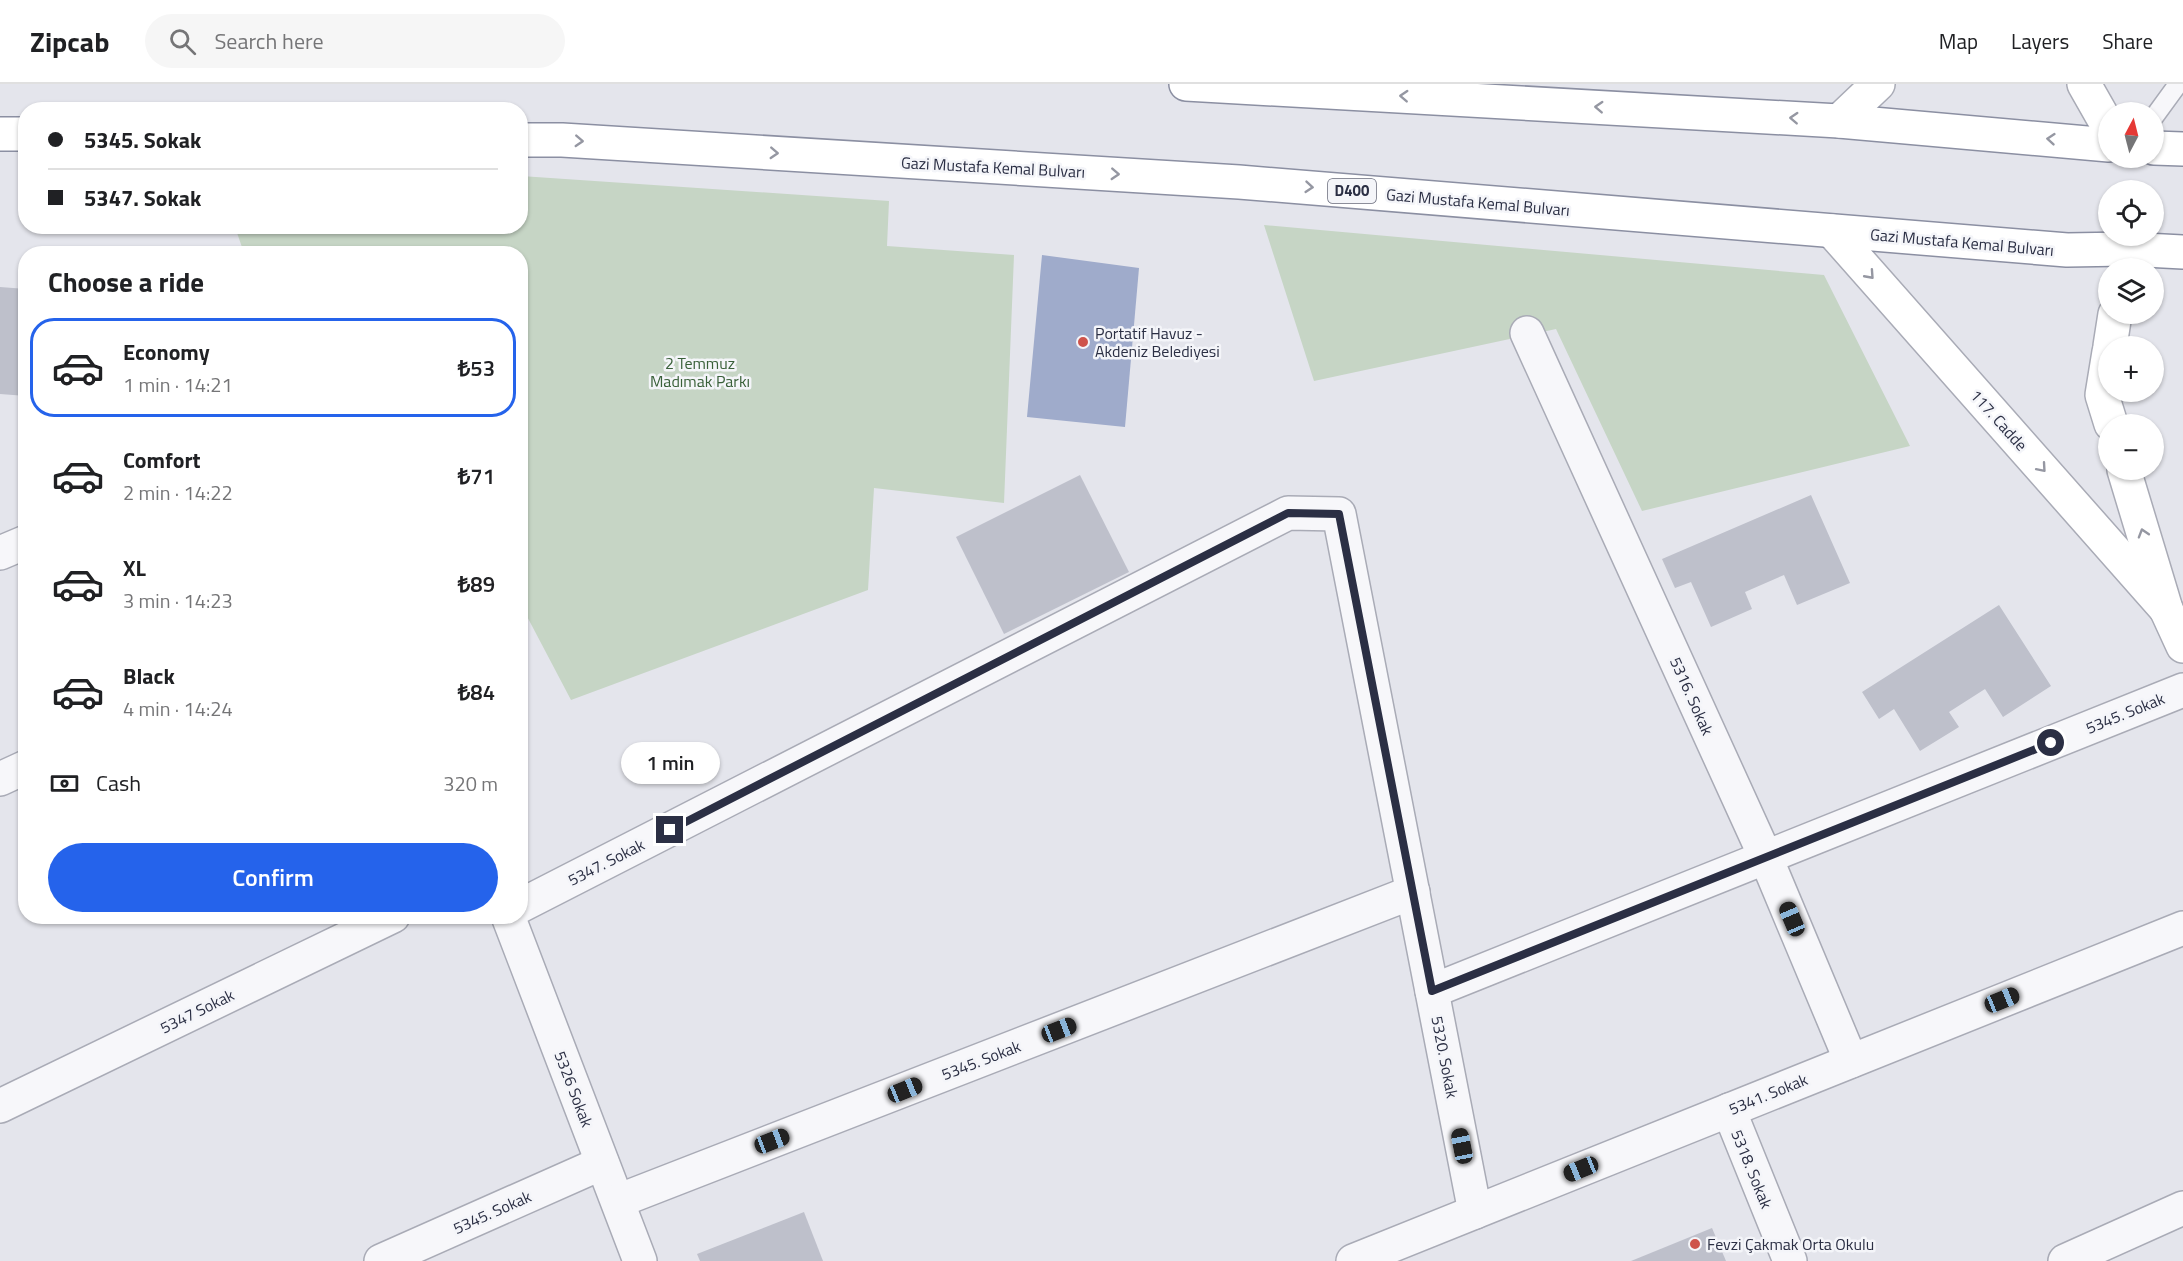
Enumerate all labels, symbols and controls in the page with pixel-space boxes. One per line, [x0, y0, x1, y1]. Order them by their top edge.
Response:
search box [145, 14, 565, 68]
text: Zipcab [30, 20, 109, 63]
text: Search here [214, 24, 324, 58]
icon: search [166, 25, 199, 58]
text: Map [1939, 25, 1978, 57]
text: Layers [2011, 25, 2069, 57]
text: Share [2102, 25, 2153, 57]
one-way arrow [1400, 90, 1409, 103]
one-way arrow [1594, 101, 1603, 114]
north arrow [2098, 102, 2164, 168]
map controls [2098, 102, 2164, 480]
one-way arrow [1789, 112, 1798, 125]
text: 5345. Sokak [84, 123, 201, 157]
one-way arrow [2046, 133, 2055, 146]
one-way arrow [574, 135, 583, 148]
one-way arrow [769, 146, 778, 159]
street label: Gazi Mustafa Kemal Bulvarı [900, 150, 1086, 184]
one-way arrow [1110, 167, 1119, 180]
road number: D400 [1328, 179, 1376, 203]
button: locate [2098, 180, 2164, 246]
text: 5347. Sokak [84, 181, 201, 215]
one-way arrow [1305, 181, 1314, 194]
street label: Gazi Mustafa Kemal Bulvarı [1385, 182, 1571, 222]
street label: Gazi Mustafa Kemal Bulvarı [1869, 222, 2055, 262]
button: layers [2098, 258, 2164, 324]
text: Choose a ride [48, 261, 204, 302]
one-way arrow [1863, 268, 1874, 279]
place label: Portatif Havuz - Akdeniz Belediyesi [1095, 321, 1220, 363]
text: Economy [123, 335, 210, 369]
marker: Portatif Havuz - Akdeniz Belediyesi [1076, 335, 1090, 349]
button: + [2098, 336, 2164, 402]
icon: car [51, 341, 105, 395]
text: ₺53 [458, 351, 495, 385]
park label: 2 Temmuz Madımak Parkı [650, 351, 750, 393]
text: 1 min · 14:21 [123, 369, 233, 400]
street label: 117. Cadde [1965, 384, 2033, 456]
button: − [2098, 414, 2164, 480]
text: Comfort [123, 443, 201, 477]
icon: car [51, 449, 105, 503]
text: ₺71 [458, 459, 495, 493]
one-way arrow [2034, 461, 2045, 472]
text: 2 min · 14:22 [123, 477, 233, 508]
one-way arrow [2138, 528, 2151, 539]
text: XL [123, 551, 146, 585]
icon: car [51, 557, 105, 611]
text: ₺89 [458, 567, 495, 601]
text: 3 min · 14:23 [123, 585, 233, 616]
street label: 5316. Sokak [1664, 653, 1720, 739]
text: Black [123, 659, 175, 693]
icon: car [51, 665, 105, 719]
text: ₺84 [458, 675, 495, 709]
street label: 5345. Sokak [2082, 686, 2168, 740]
text: 4 min · 14:24 [123, 693, 233, 724]
route start [2037, 729, 2064, 756]
callout: 1 min [620, 743, 720, 785]
text: 1 min [646, 747, 695, 778]
text: Cash [96, 766, 141, 800]
icon: cash [48, 767, 81, 800]
text: 320 m [443, 768, 498, 799]
route end [656, 816, 683, 843]
street label: 5347. Sokak [563, 832, 649, 892]
button: Confirm [48, 843, 498, 912]
car [1777, 899, 1807, 939]
street label: 5347 Sokak [156, 983, 238, 1039]
car [1982, 985, 2022, 1015]
street label: 5320. Sokak [1425, 1014, 1465, 1100]
car [1039, 1015, 1079, 1045]
street label: 5345. Sokak [938, 1034, 1024, 1086]
street label: 5326 Sokak [549, 1047, 600, 1131]
street label: 5341. Sokak [1725, 1067, 1811, 1121]
car [885, 1075, 925, 1105]
car [752, 1126, 792, 1156]
street label: 5318. Sokak [1725, 1126, 1779, 1212]
car [1450, 1127, 1474, 1165]
car [1561, 1154, 1601, 1184]
street label: 5345. Sokak [449, 1184, 535, 1240]
place label: Fevzi Çakmak Orta Okulu [1707, 1232, 1874, 1256]
marker: Fevzi Çakmak Orta Okulu [1688, 1237, 1702, 1251]

